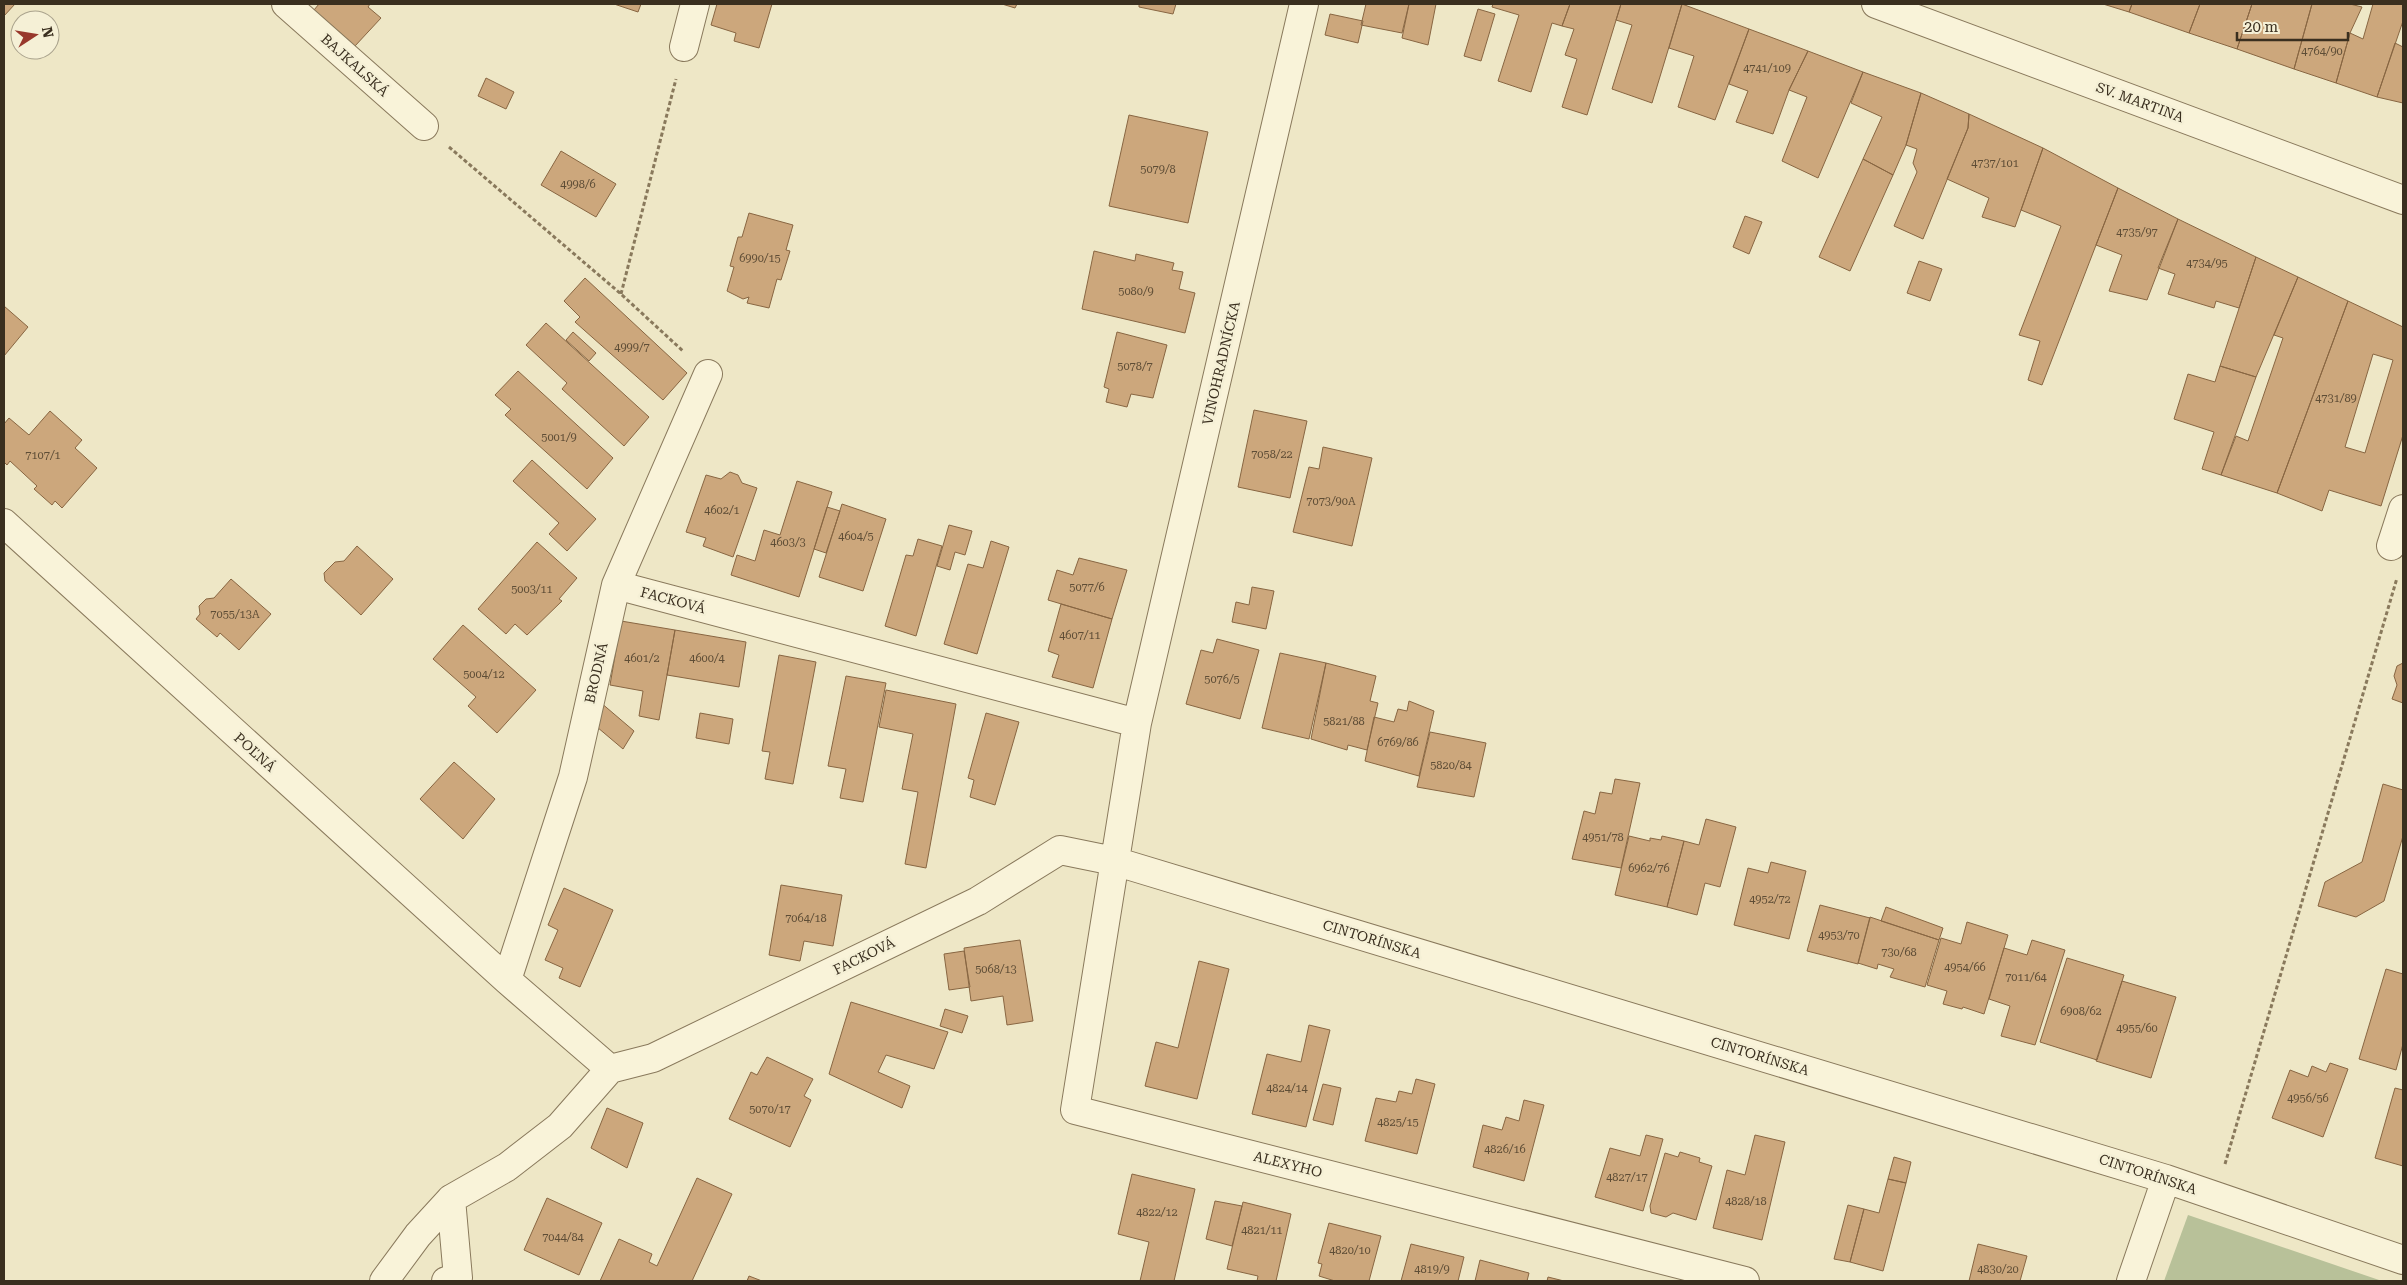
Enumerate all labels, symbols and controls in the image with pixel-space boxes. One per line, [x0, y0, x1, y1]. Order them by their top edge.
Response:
north arrow [10, 10, 60, 60]
scale bar [2237, 10, 2348, 42]
text: 20 m [2244, 18, 2279, 36]
text: N [39, 25, 57, 39]
street label: BAJKALSKÁ [318, 31, 392, 100]
house number: 4764/90 [2301, 45, 2343, 58]
house number: 4741/109 [1743, 62, 1791, 75]
street label: SV. MARTINA [2094, 79, 2186, 125]
house number: 4737/101 [1971, 157, 2019, 170]
house number: 5079/8 [1140, 163, 1176, 176]
house number: 4998/6 [560, 178, 596, 191]
house number: 4735/97 [2116, 226, 2158, 239]
house number: 6990/15 [739, 252, 781, 265]
house number: 4734/95 [2186, 257, 2228, 270]
house number: 5080/9 [1118, 285, 1154, 298]
street label: VINOHRADNÍCKA [1199, 299, 1243, 426]
house number: 4999/7 [614, 341, 650, 354]
house number: 5078/7 [1117, 360, 1153, 373]
house number: 4731/89 [2315, 392, 2357, 405]
house number: 5001/9 [541, 431, 577, 444]
house number: 7058/22 [1251, 448, 1293, 461]
house number: 7107/1 [25, 449, 61, 462]
house number: 7073/90A [1306, 495, 1356, 508]
house number: 4602/1 [704, 504, 740, 517]
house number: 4604/5 [838, 530, 874, 543]
house number: 4603/3 [770, 536, 806, 549]
house number: 5077/6 [1069, 581, 1105, 594]
house number: 5003/11 [511, 583, 553, 596]
street label: FACKOVÁ [639, 584, 707, 616]
house number: 7055/13A [210, 608, 260, 621]
house number: 4607/11 [1059, 629, 1101, 642]
street label: BRODNÁ [581, 641, 611, 705]
house number: 4601/2 [624, 652, 660, 665]
house number: 4600/4 [689, 652, 726, 665]
house number: 5004/12 [463, 668, 505, 681]
house number: 5076/5 [1204, 673, 1240, 686]
house number: 5821/88 [1323, 715, 1365, 728]
street label: POĽNÁ [231, 729, 279, 775]
house number: 6769/86 [1377, 736, 1419, 749]
house number: 5820/84 [1430, 759, 1473, 772]
house number: 4951/78 [1582, 831, 1624, 844]
house number: 6962/76 [1628, 862, 1670, 875]
house number: 4952/72 [1749, 893, 1791, 906]
house number: 7064/18 [785, 912, 827, 925]
street label: CINTORÍNSKA [1321, 916, 1423, 962]
house number: 4953/70 [1818, 929, 1860, 942]
street label: FACKOVÁ [831, 934, 898, 978]
house number: 730/68 [1881, 946, 1917, 959]
house number: 4954/66 [1944, 961, 1986, 974]
house number: 5068/13 [975, 963, 1017, 976]
house number: 7011/64 [2005, 971, 2048, 984]
house number: 6908/62 [2060, 1005, 2102, 1018]
house number: 4955/60 [2116, 1022, 2158, 1035]
street label: CINTORÍNSKA [1709, 1033, 1811, 1079]
house number: 4824/14 [1266, 1082, 1309, 1095]
house number: 4956/56 [2287, 1092, 2329, 1105]
house number: 5070/17 [749, 1103, 791, 1116]
house number: 4825/15 [1377, 1116, 1419, 1129]
house number: 4826/16 [1484, 1143, 1526, 1156]
street label: ALEXYHO [1252, 1148, 1324, 1180]
street label: CINTORÍNSKA [2097, 1151, 2199, 1197]
house number: 4827/17 [1606, 1171, 1648, 1184]
house number: 4828/18 [1725, 1195, 1767, 1208]
house number: 4822/12 [1136, 1206, 1178, 1219]
house number: 4821/11 [1241, 1224, 1283, 1237]
house number: 7044/84 [542, 1231, 585, 1244]
house number: 4820/10 [1329, 1244, 1371, 1257]
house number: 4819/9 [1414, 1263, 1450, 1276]
house number: 4830/20 [1977, 1263, 2019, 1276]

